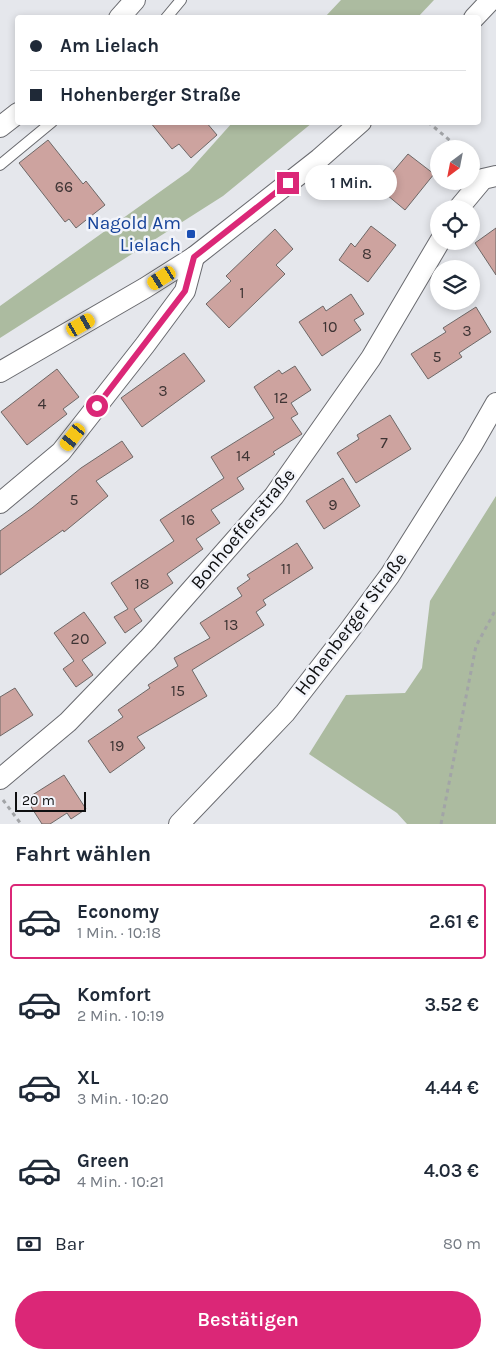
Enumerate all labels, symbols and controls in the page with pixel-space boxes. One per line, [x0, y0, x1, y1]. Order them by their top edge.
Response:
text: Am Lielach [60, 35, 159, 57]
text: Hohenberger Straße [60, 84, 241, 106]
north arrow [430, 140, 480, 190]
map controls [430, 140, 480, 310]
callout: 1 Min. [306, 166, 398, 200]
route end [277, 172, 299, 194]
text: 1 Min. [330, 173, 372, 192]
house number: 66 [55, 177, 73, 196]
button: locate [430, 200, 480, 250]
place label: Nagold Am Lielach [87, 212, 181, 256]
marker: Nagold Am Lielach [185, 228, 197, 240]
house number: 8 [362, 244, 372, 263]
button: layers [430, 260, 480, 310]
car [145, 264, 178, 292]
house number: 1 [239, 283, 245, 302]
car [64, 311, 97, 339]
house number: 10 [323, 317, 337, 336]
house number: 3 [462, 321, 472, 340]
house number: 5 [432, 347, 442, 366]
house number: 3 [158, 381, 168, 400]
house number: 12 [274, 388, 288, 407]
house number: 4 [38, 394, 47, 413]
route start [86, 395, 108, 417]
car [57, 421, 88, 453]
house number: 7 [380, 433, 388, 452]
house number: 14 [236, 446, 250, 465]
street label: Bonhoefferstraße [186, 464, 300, 594]
house number: 5 [69, 490, 79, 509]
house number: 9 [328, 495, 338, 514]
house number: 16 [181, 510, 195, 529]
street label: Hohenberger Straße [290, 548, 412, 700]
house number: 11 [281, 559, 291, 578]
house number: 18 [134, 574, 150, 593]
house number: 13 [224, 615, 238, 634]
house number: 20 [71, 629, 89, 648]
house number: 15 [171, 681, 185, 700]
house number: 19 [110, 736, 124, 755]
scale bar [15, 789, 86, 812]
text: 20 m [22, 792, 55, 809]
text: Fahrt wählen [15, 841, 151, 867]
icon: car [17, 899, 62, 944]
text: Economy [77, 901, 159, 923]
text: 2.61 € [429, 911, 479, 933]
text: 1 Min. · 10:18 [77, 923, 161, 942]
icon: car [17, 982, 62, 1027]
text: Komfort [77, 984, 151, 1006]
text: 3.52 € [424, 994, 479, 1016]
text: 2 Min. · 10:19 [77, 1006, 164, 1025]
icon: car [17, 1065, 62, 1110]
text: XL [77, 1067, 99, 1089]
text: 4.44 € [425, 1077, 479, 1099]
text: 3 Min. · 10:20 [77, 1089, 169, 1108]
icon: car [17, 1148, 62, 1193]
text: Green [77, 1150, 129, 1172]
text: 4.03 € [424, 1160, 479, 1182]
text: 4 Min. · 10:21 [77, 1172, 164, 1191]
icon: cash [15, 1230, 43, 1258]
text: Bar [55, 1233, 84, 1255]
text: 80 m [443, 1234, 481, 1253]
button: Bestätigen [15, 1291, 481, 1349]

